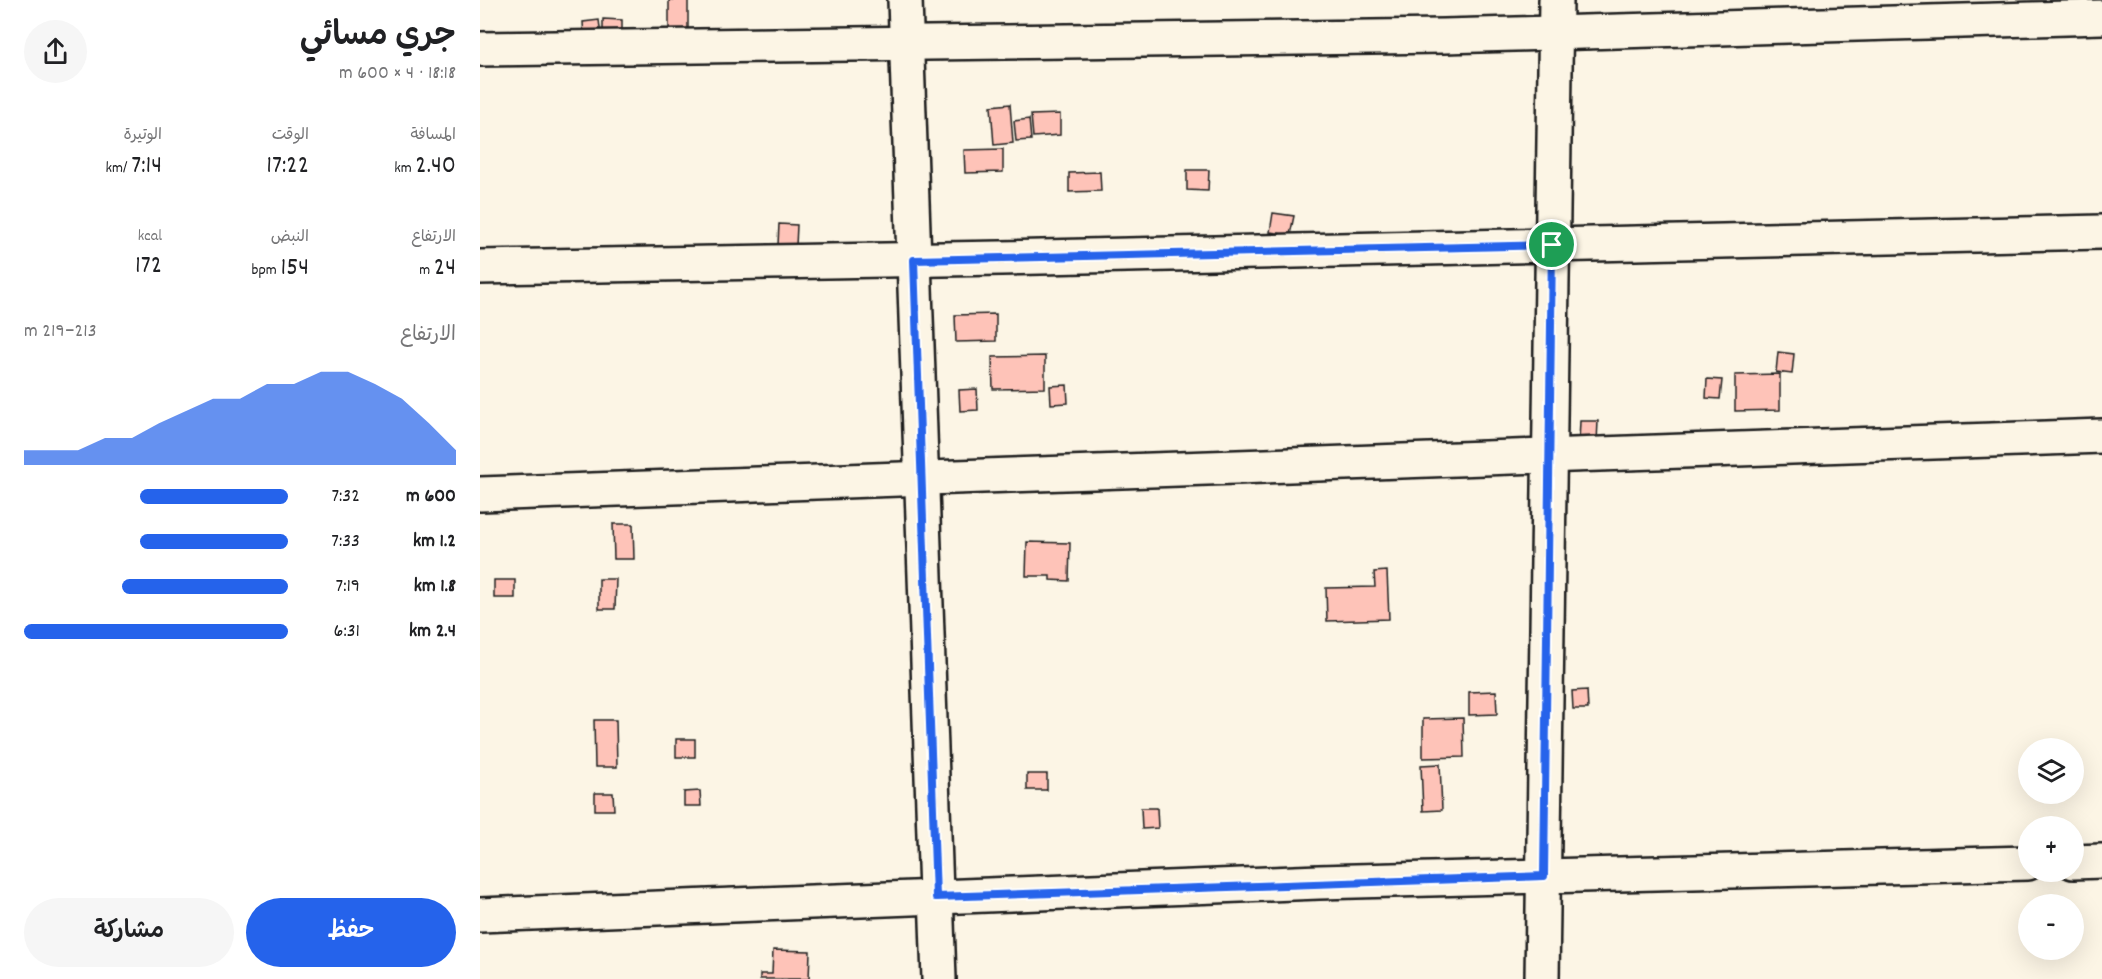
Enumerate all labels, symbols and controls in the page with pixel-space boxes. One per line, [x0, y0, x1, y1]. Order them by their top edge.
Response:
text: جري مسائي [300, 14, 456, 61]
button: share [24, 20, 87, 83]
text: 18:18 · 4 × 600 m [339, 60, 456, 88]
text: الوتيرة [123, 124, 162, 147]
text: الوقت [272, 124, 309, 147]
text: المسافة [410, 124, 456, 147]
text: 7:14 [131, 148, 162, 185]
text: 17:22 [266, 148, 309, 185]
text: 2.40 [415, 148, 456, 185]
text: /km [105, 157, 131, 180]
text: km [394, 157, 415, 180]
pin [1526, 219, 1577, 270]
text: kcal [138, 225, 162, 248]
text: النبض [271, 226, 309, 249]
text: الارتفاع [411, 226, 456, 249]
icon: arrive [1535, 228, 1568, 261]
text: 172 [135, 248, 162, 285]
text: 154 [280, 250, 309, 287]
text: 24 [434, 250, 456, 287]
text: bpm [252, 259, 280, 282]
text: m [419, 259, 434, 282]
text: 213–219 m [24, 318, 97, 346]
text: الارتفاع [400, 322, 456, 350]
text: 7:32 [331, 483, 360, 511]
text: 600 m [406, 483, 456, 511]
text: 7:33 [331, 528, 360, 556]
text: 1.2 km [413, 528, 456, 556]
text: 7:19 [335, 573, 360, 601]
text: 1.8 km [414, 573, 456, 601]
text: 6:31 [334, 618, 360, 646]
text: 2.4 km [409, 618, 456, 646]
map controls [2018, 738, 2084, 960]
button: layers [2018, 738, 2084, 804]
button: + [2018, 816, 2084, 882]
button: − [2018, 894, 2084, 960]
button: مشاركة [24, 898, 234, 967]
button: حفظ [246, 898, 456, 967]

